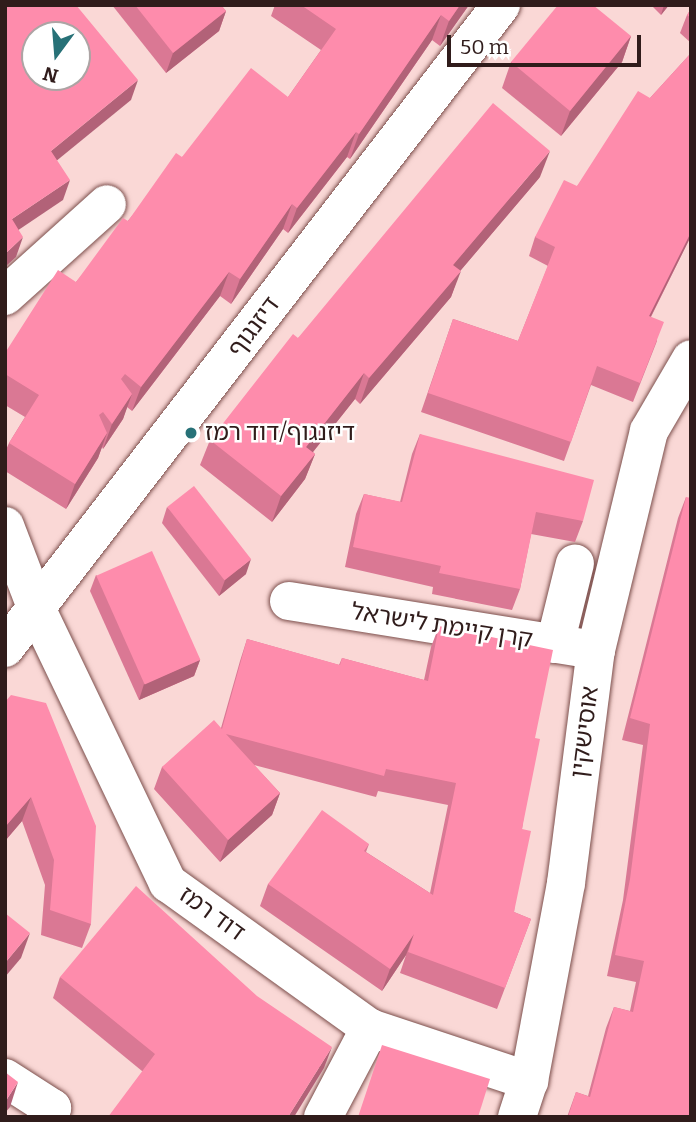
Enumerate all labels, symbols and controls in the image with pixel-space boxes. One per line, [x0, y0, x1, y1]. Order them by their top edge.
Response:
north arrow [21, 21, 91, 91]
scale bar [451, 21, 645, 65]
text: 50 m [460, 34, 509, 60]
text: N [40, 62, 61, 88]
street label: דיזנגוף [222, 291, 286, 363]
place label: דיזנגוף/דוד רמז [205, 419, 355, 447]
marker: דיזנגוף/דוד רמז [183, 425, 199, 441]
street label: קרן קיימת לישראל [349, 597, 535, 655]
street label: אוסישקין [565, 684, 605, 780]
street label: דוד רמז [174, 881, 250, 947]

